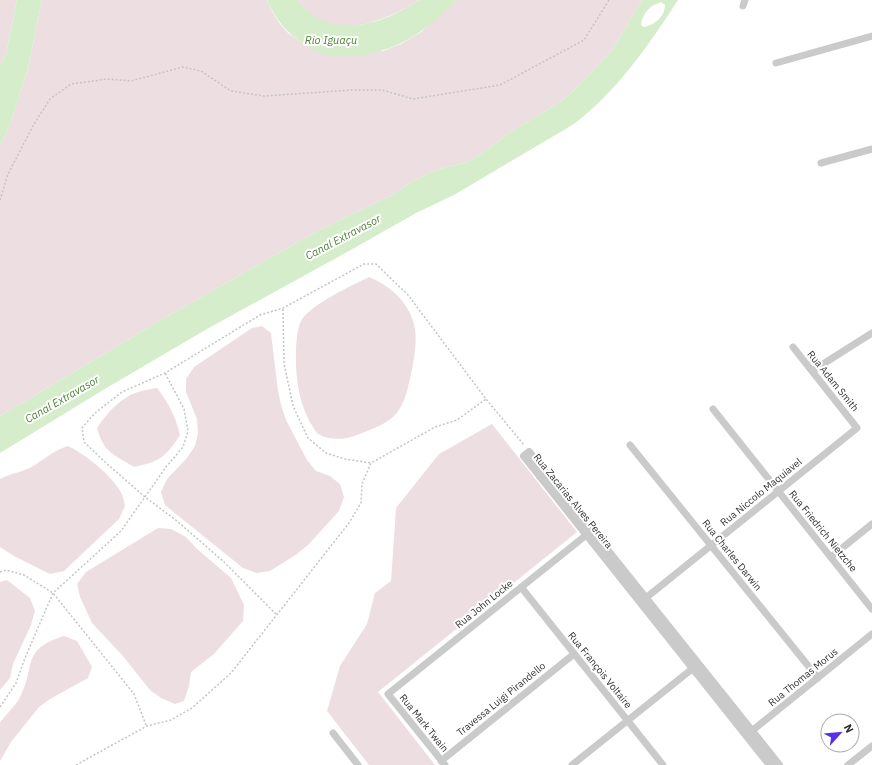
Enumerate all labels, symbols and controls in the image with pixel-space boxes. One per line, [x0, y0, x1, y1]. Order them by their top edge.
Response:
water label: Rio Iguaçu [305, 33, 357, 47]
water label: Canal Extravasor [303, 211, 384, 263]
street label: Rua Adam Smith [804, 348, 862, 414]
water label: Canal Extravasor [22, 372, 102, 426]
street label: Rua Zacarias Alves Pereira [531, 451, 616, 552]
street label: Rua Niccolo Maquiavel [718, 455, 805, 529]
street label: Rua Friedrich Nietzche [786, 488, 860, 575]
street label: Rua Charles Darwin [699, 517, 765, 593]
street label: Rua John Locke [453, 577, 516, 631]
street label: Rua François Voltaire [565, 629, 635, 711]
street label: Rua Thomas Morus [765, 645, 841, 709]
street label: Travessa Luigi Pirandello [454, 659, 548, 739]
street label: Rua Mark Twain [397, 691, 451, 755]
north arrow [820, 713, 860, 753]
text: N [841, 722, 857, 735]

